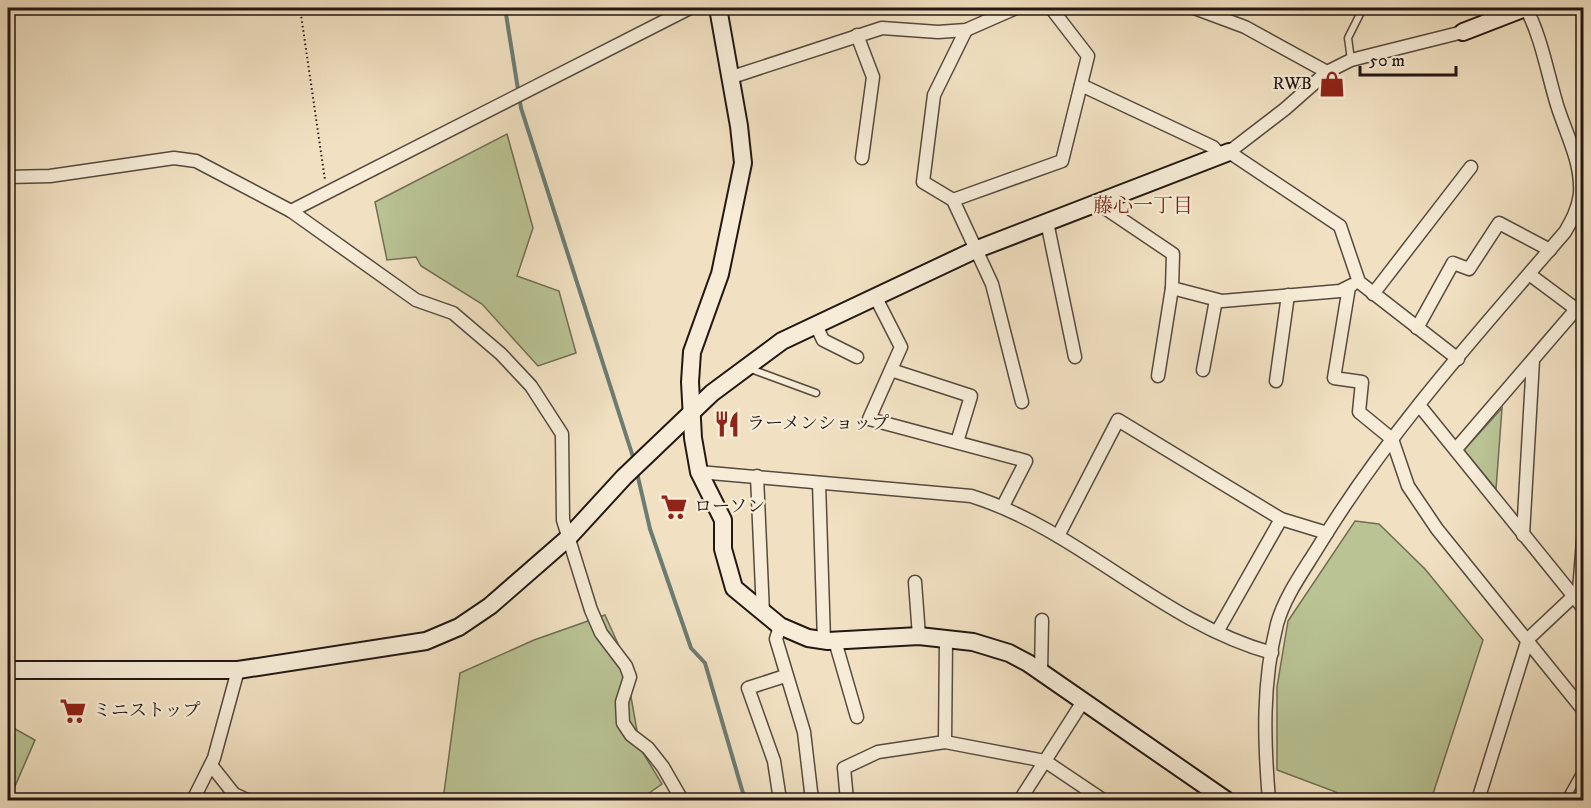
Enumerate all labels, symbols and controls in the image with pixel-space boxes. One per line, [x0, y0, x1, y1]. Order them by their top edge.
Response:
scale bar [1360, 39, 1456, 77]
text: 50 m [1369, 50, 1405, 72]
shop icon: RWB [1317, 69, 1347, 99]
place label: RWB [1273, 73, 1312, 95]
district label: 藤心一丁目 [1093, 194, 1193, 219]
restaurant icon: ラーメンショップ [712, 409, 742, 439]
place label: ラーメンショップ [747, 413, 889, 435]
supermarket icon: ローソン [659, 492, 689, 522]
place label: ローソン [694, 496, 765, 518]
supermarket icon: ミニストップ [58, 696, 88, 726]
place label: ミニストップ [93, 700, 200, 722]

